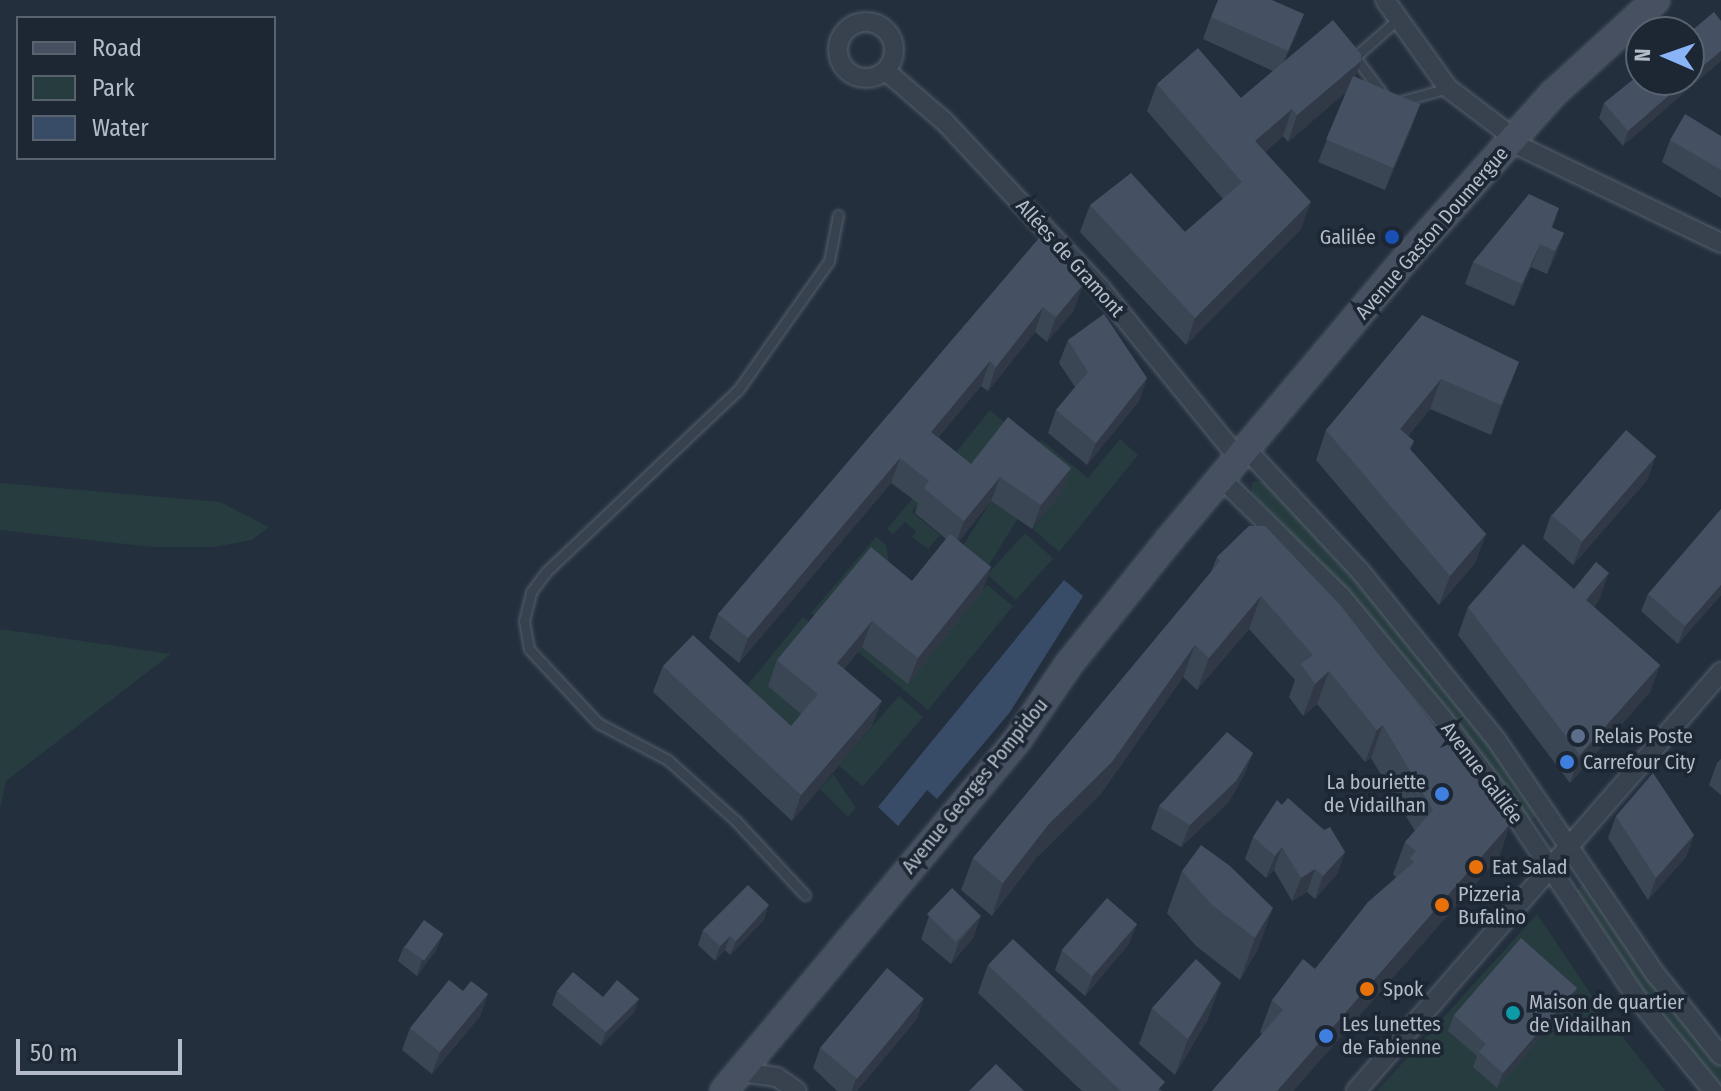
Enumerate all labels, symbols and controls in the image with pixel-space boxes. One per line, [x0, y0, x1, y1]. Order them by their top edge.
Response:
legend [16, 16, 276, 160]
north arrow [1625, 16, 1705, 96]
text: Road [92, 34, 142, 62]
text: N [1629, 48, 1656, 62]
text: Park [92, 74, 135, 102]
text: Water [92, 114, 149, 142]
street label: Avenue Gaston Doumergue [1351, 142, 1513, 324]
street label: Allées de Gramont [1011, 194, 1129, 322]
place label: Galilée [1320, 225, 1376, 249]
marker: Galilée [1383, 228, 1401, 246]
street label: Avenue Georges Pompidou [897, 693, 1053, 879]
street label: Avenue Galilée [1436, 717, 1528, 829]
place label: Relais Poste [1594, 724, 1693, 748]
marker: Relais Poste [1569, 727, 1587, 745]
place label: Carrefour City [1583, 750, 1695, 774]
marker: Carrefour City [1558, 753, 1576, 771]
place label: La bouriette de Vidailhan [1324, 770, 1426, 817]
marker: La bouriette de Vidailhan [1433, 785, 1451, 803]
place label: Eat Salad [1492, 855, 1567, 879]
marker: Eat Salad [1467, 858, 1485, 876]
place label: Pizzeria Bufalino [1458, 882, 1526, 929]
marker: Pizzeria Bufalino [1433, 896, 1451, 914]
place label: Spok [1383, 977, 1423, 1001]
marker: Spok [1358, 980, 1376, 998]
place label: Maison de quartier de Vidailhan [1529, 990, 1684, 1037]
marker: Maison de quartier de Vidailhan [1504, 1004, 1522, 1022]
place label: Les lunettes de Fabienne [1342, 1012, 1441, 1059]
scale bar [20, 1023, 186, 1073]
marker: Les lunettes de Fabienne [1317, 1027, 1335, 1045]
text: 50 m [30, 1039, 78, 1067]

